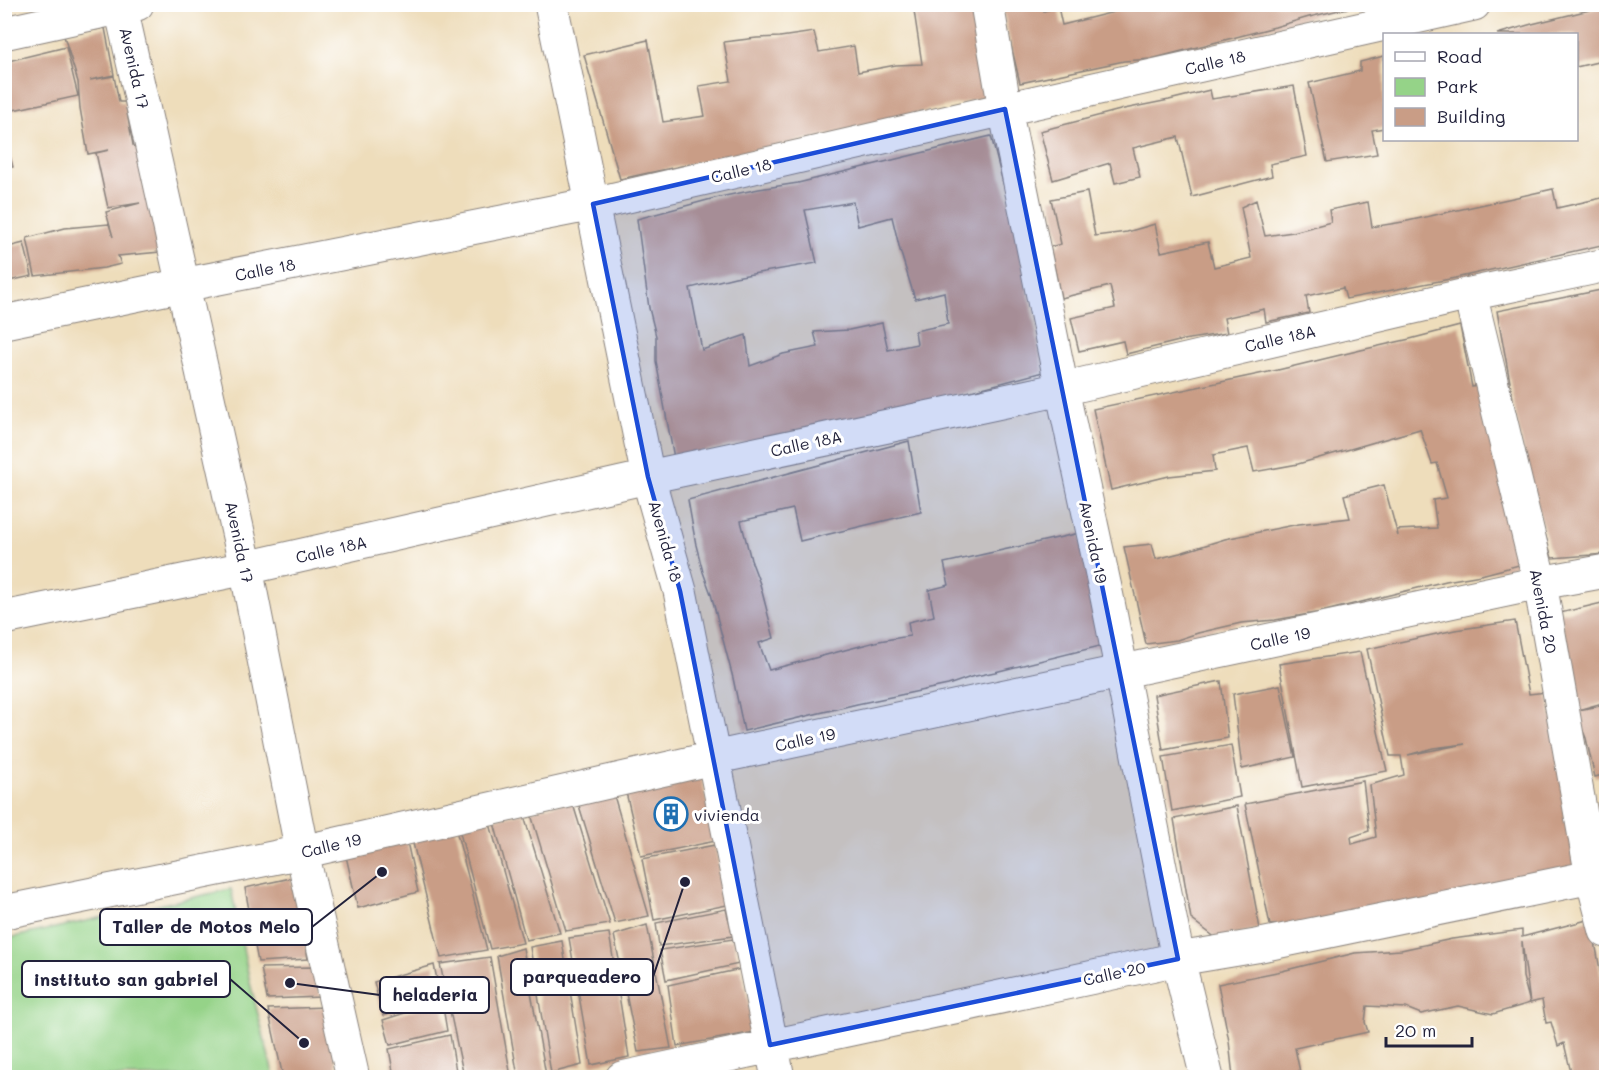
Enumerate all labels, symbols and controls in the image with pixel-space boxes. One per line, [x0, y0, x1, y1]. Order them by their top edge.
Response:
street label: Avenida 17 [115, 25, 155, 111]
legend [1383, 33, 1578, 141]
text: Road [1437, 44, 1482, 68]
street label: Calle 18 [1183, 45, 1248, 79]
text: Park [1437, 74, 1478, 98]
text: Building [1437, 104, 1505, 128]
street label: Calle 18 [709, 153, 774, 187]
street label: Calle 18 [233, 253, 297, 285]
street label: Calle 18A [1242, 320, 1318, 356]
street label: Calle 18A [768, 425, 844, 461]
street label: Avenida 18 [644, 498, 688, 584]
street label: Avenida 17 [221, 499, 259, 585]
street label: Avenida 19 [1075, 499, 1113, 585]
street label: Calle 18A [293, 531, 369, 567]
street label: Avenida 20 [1526, 567, 1562, 655]
street label: Calle 19 [1248, 621, 1312, 655]
street label: Calle 19 [773, 722, 837, 756]
building icon: vivienda [653, 796, 689, 832]
place label: vivienda [694, 804, 760, 825]
street label: Calle 19 [299, 828, 363, 862]
callout: Taller de Motos Melo [100, 909, 312, 945]
text: Taller de Motos Melo [112, 914, 300, 938]
street label: Calle 20 [1081, 956, 1147, 990]
callout: parqueadero [511, 959, 653, 995]
callout: instituto san gabriel [22, 961, 230, 997]
text: parqueadero [523, 964, 641, 988]
text: instituto san gabriel [34, 967, 218, 991]
callout: heladeria [380, 977, 489, 1013]
text: heladeria [392, 982, 478, 1006]
scale bar [1386, 1010, 1472, 1048]
text: 20 m [1395, 1018, 1436, 1042]

